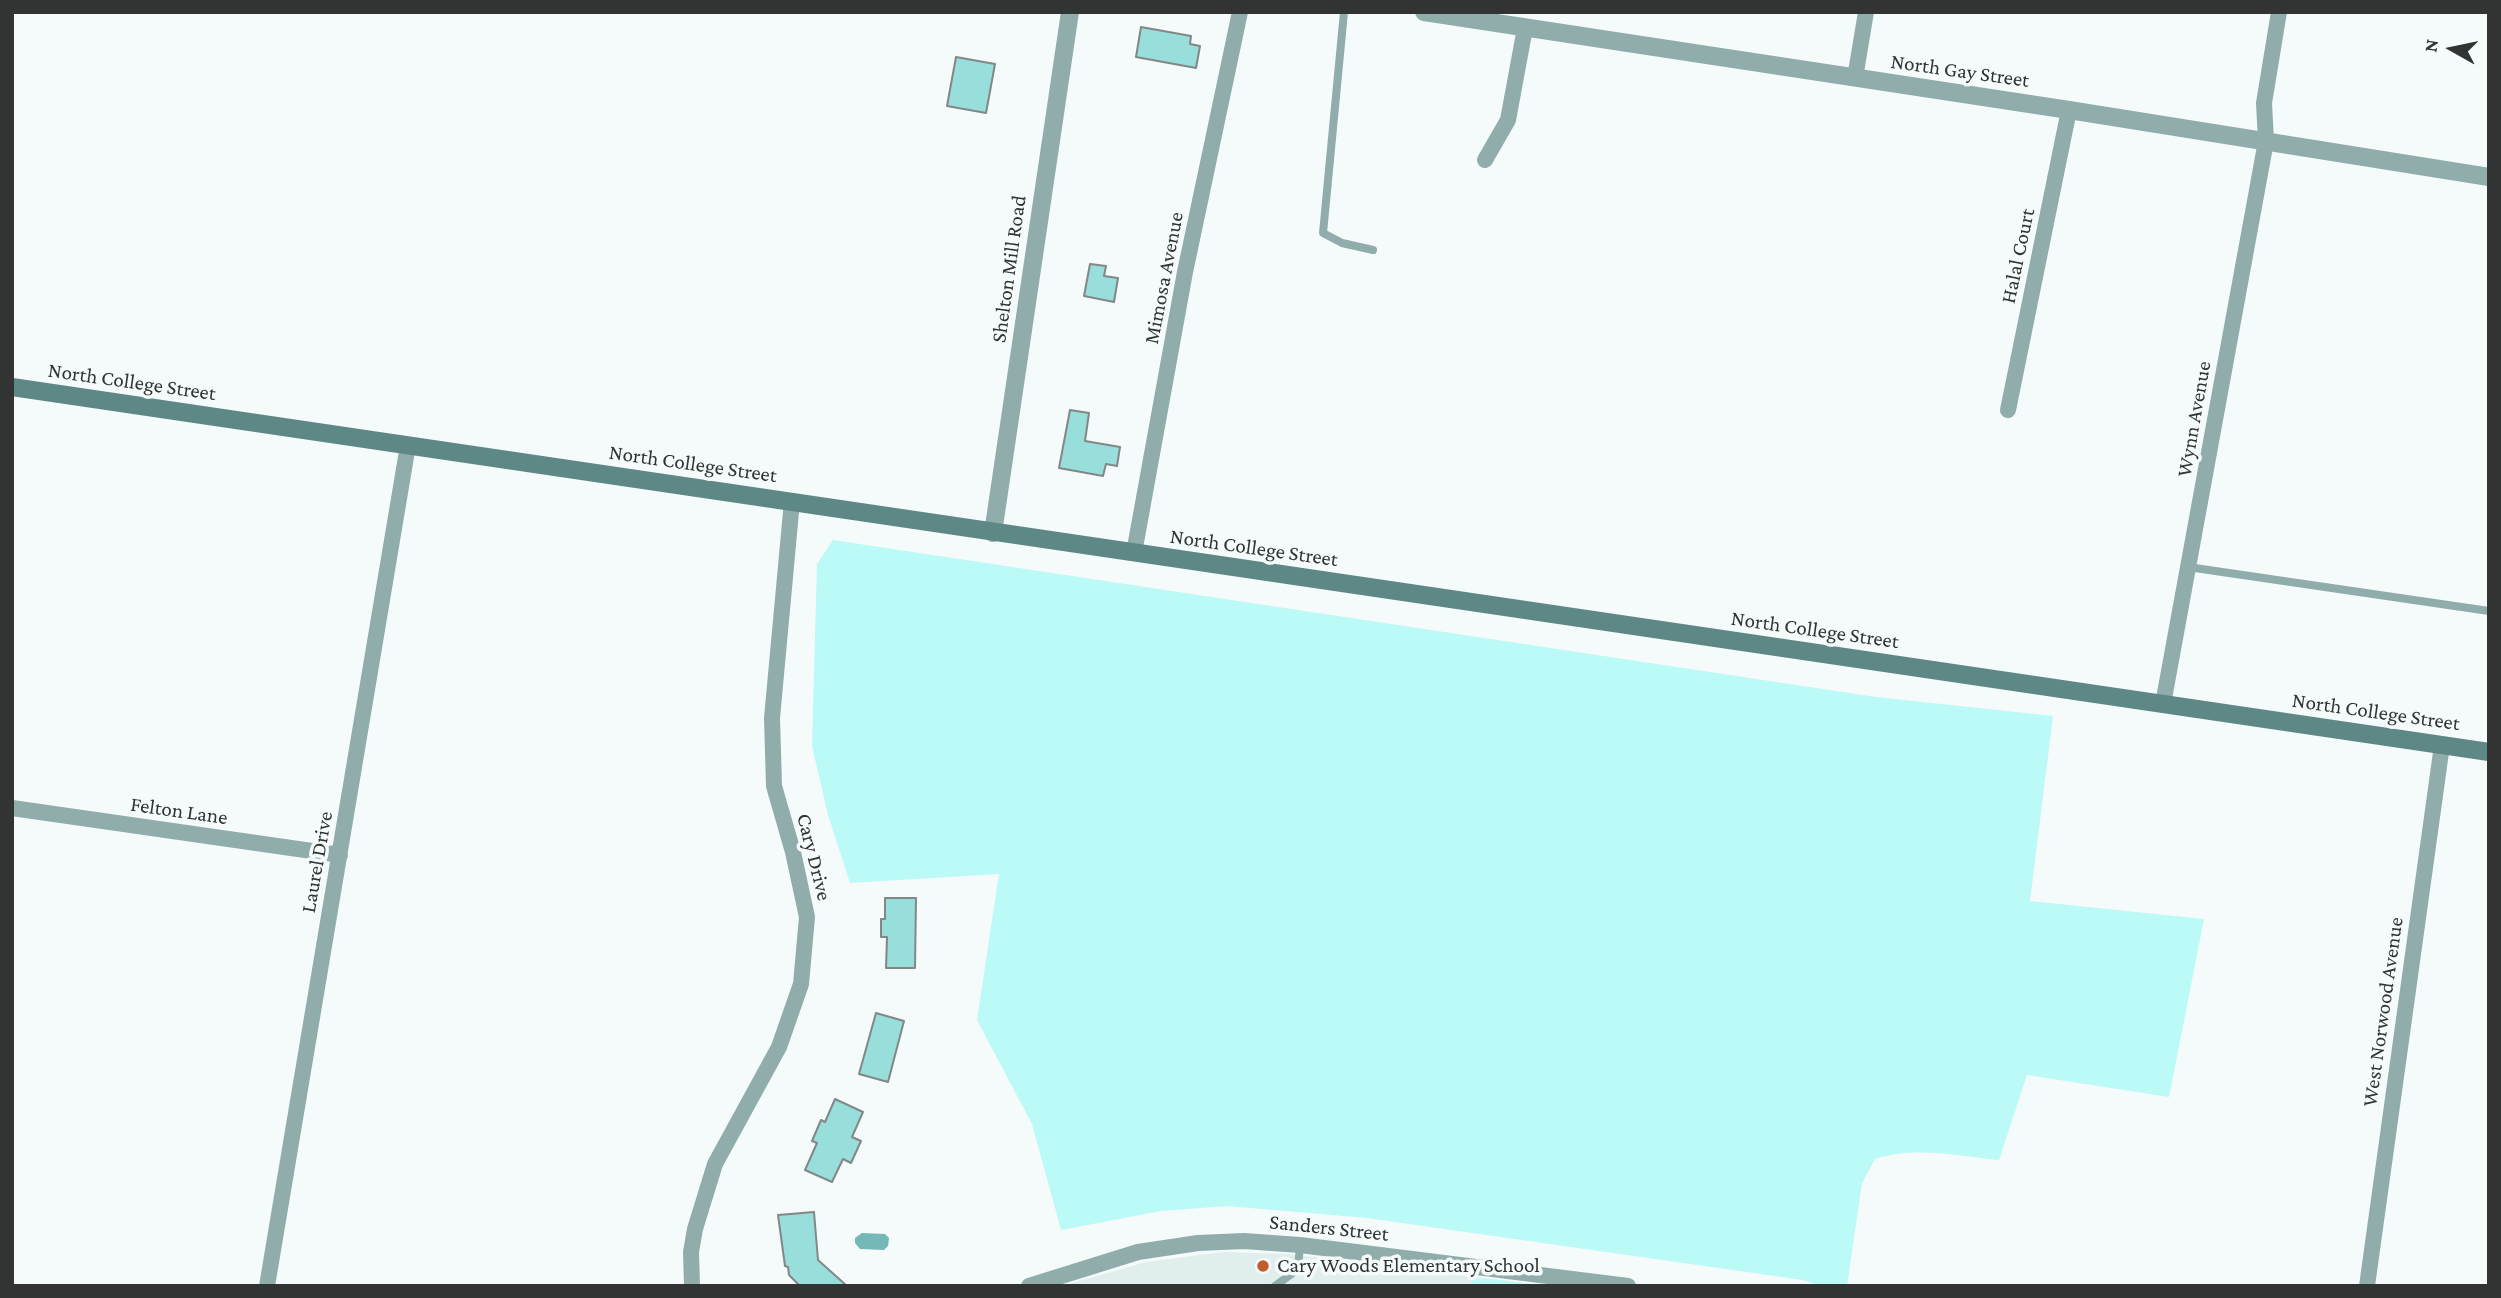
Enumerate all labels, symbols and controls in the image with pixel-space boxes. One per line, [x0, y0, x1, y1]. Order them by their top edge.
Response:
north arrow [2417, 14, 2487, 84]
text: N [2419, 38, 2442, 54]
street label: North Gay Street [1889, 49, 2031, 93]
street label: Shelton Mill Road [986, 194, 1032, 344]
street label: Halal Court [1996, 206, 2040, 306]
street label: Mimosa Avenue [1139, 210, 1189, 346]
street label: North College Street [47, 358, 217, 406]
street label: Wynn Avenue [2171, 359, 2217, 479]
street label: North College Street [608, 440, 778, 488]
street label: North College Street [1169, 524, 1339, 572]
street label: North College Street [1730, 606, 1900, 654]
street label: North College Street [2291, 688, 2461, 736]
street label: Felton Lane [129, 792, 229, 830]
street label: Laurel Drive [296, 809, 338, 915]
street label: Cary Drive [791, 811, 837, 903]
street label: West Norwood Avenue [2357, 916, 2409, 1108]
street label: Sanders Street [1268, 1209, 1390, 1247]
place label: Cary Woods Elementary School [1277, 1253, 1540, 1279]
marker: Cary Woods Elementary School [1255, 1258, 1271, 1274]

